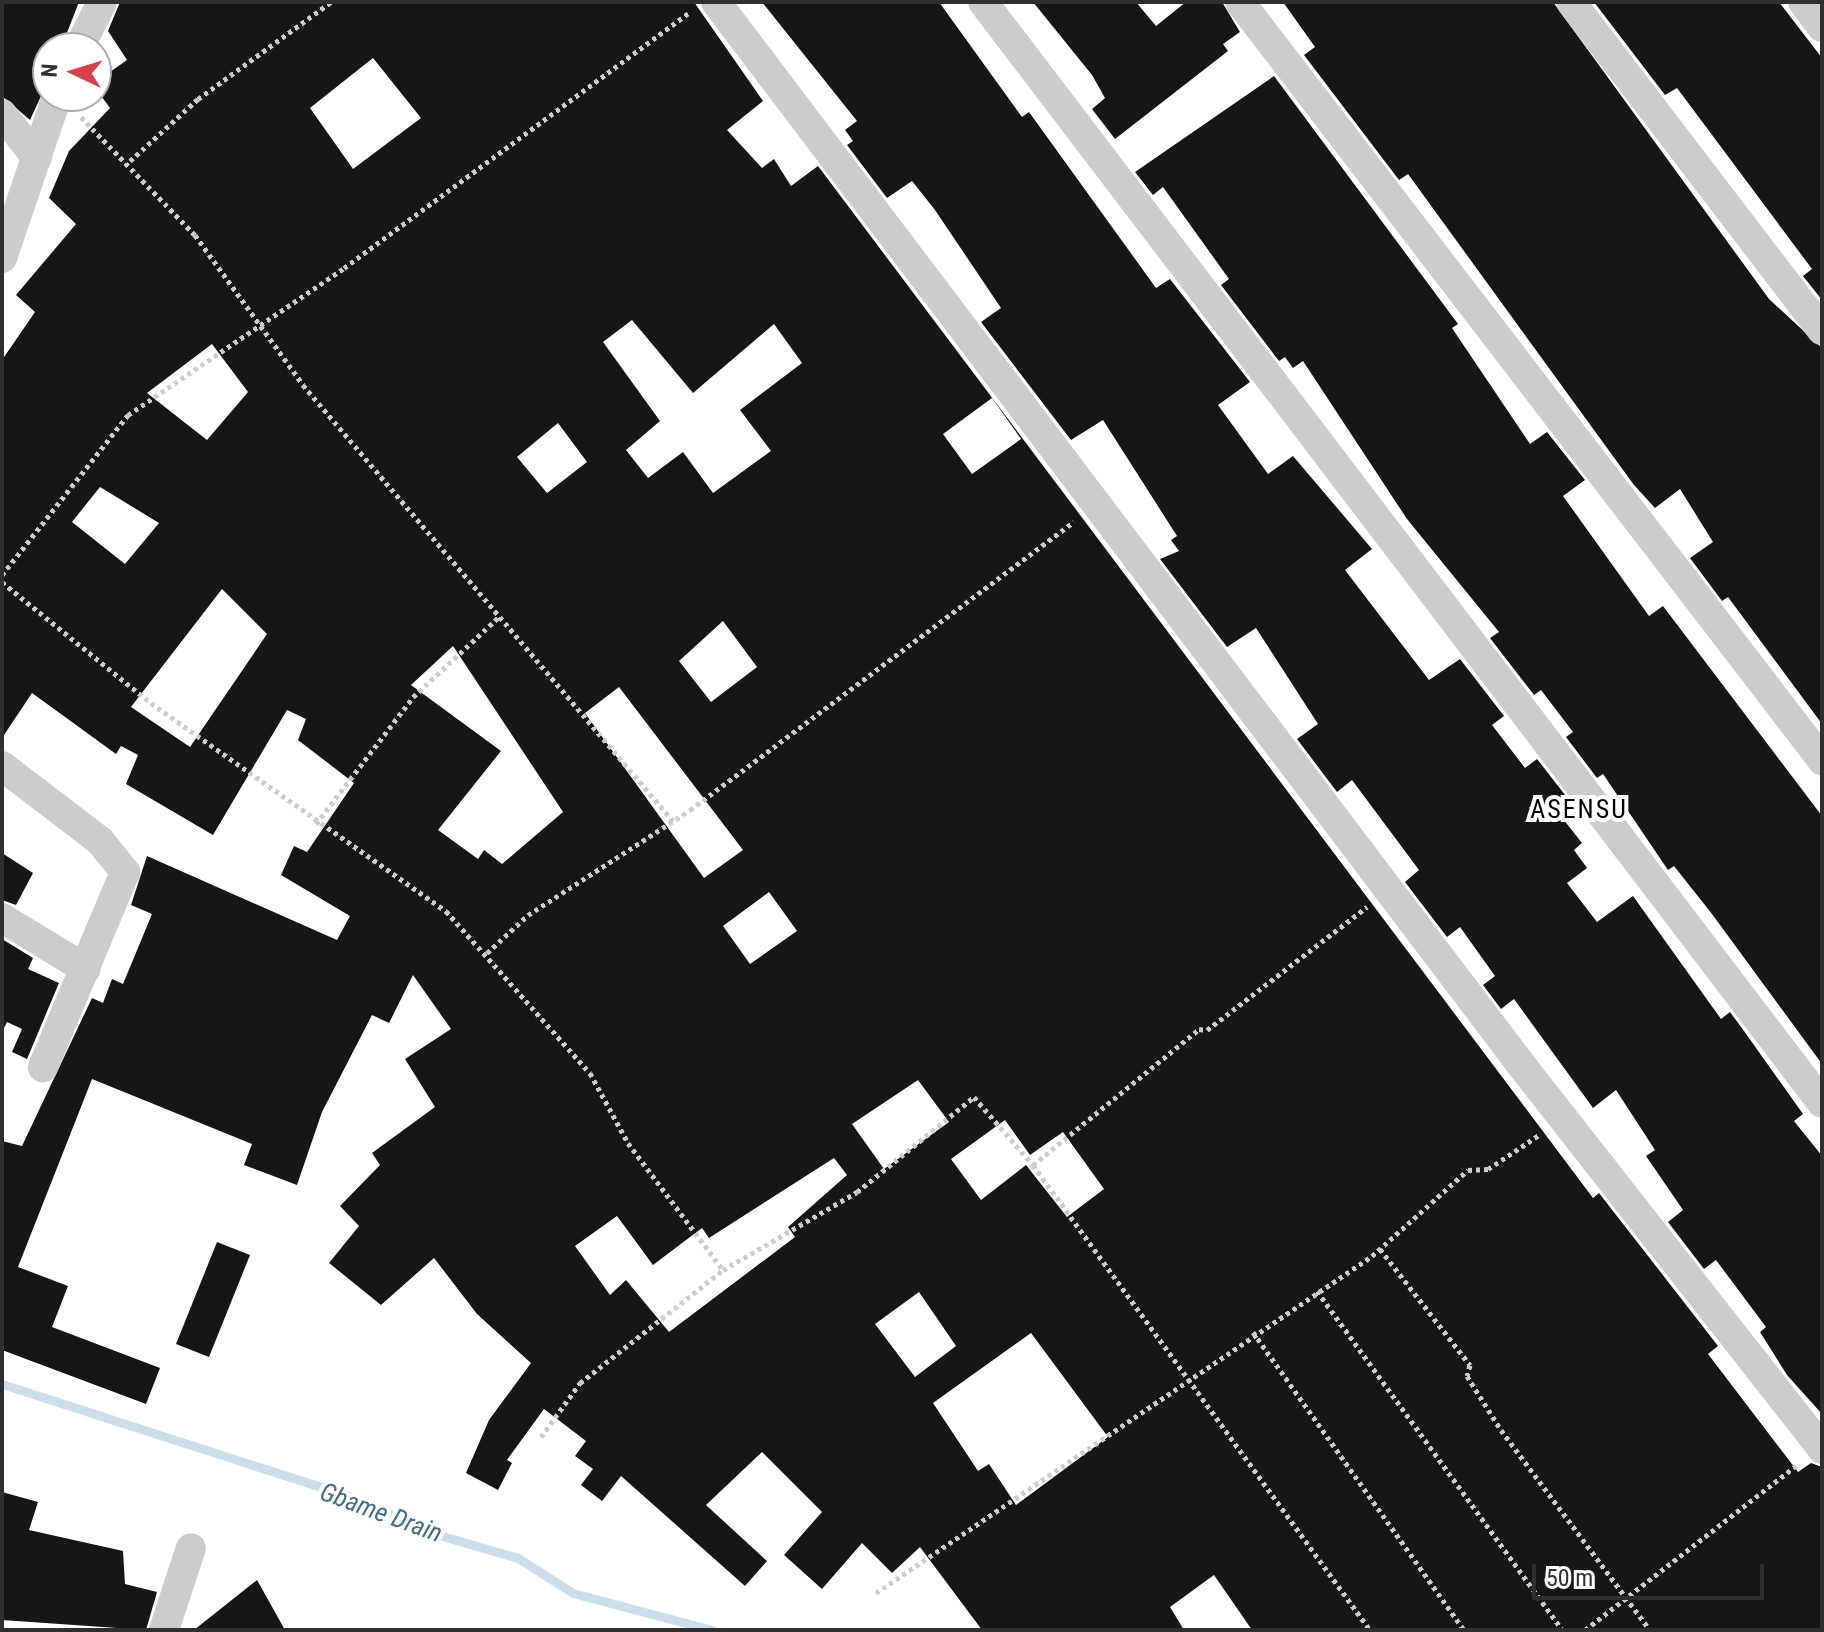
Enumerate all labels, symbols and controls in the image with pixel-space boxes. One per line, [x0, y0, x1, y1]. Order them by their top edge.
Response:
north arrow [32, 32, 112, 112]
text: N [37, 63, 62, 78]
district label: ASENSU [1530, 794, 1628, 826]
water label: Gbame Drain [316, 1476, 446, 1550]
scale bar [1536, 1548, 1768, 1598]
text: 50 m [1546, 1564, 1593, 1592]

